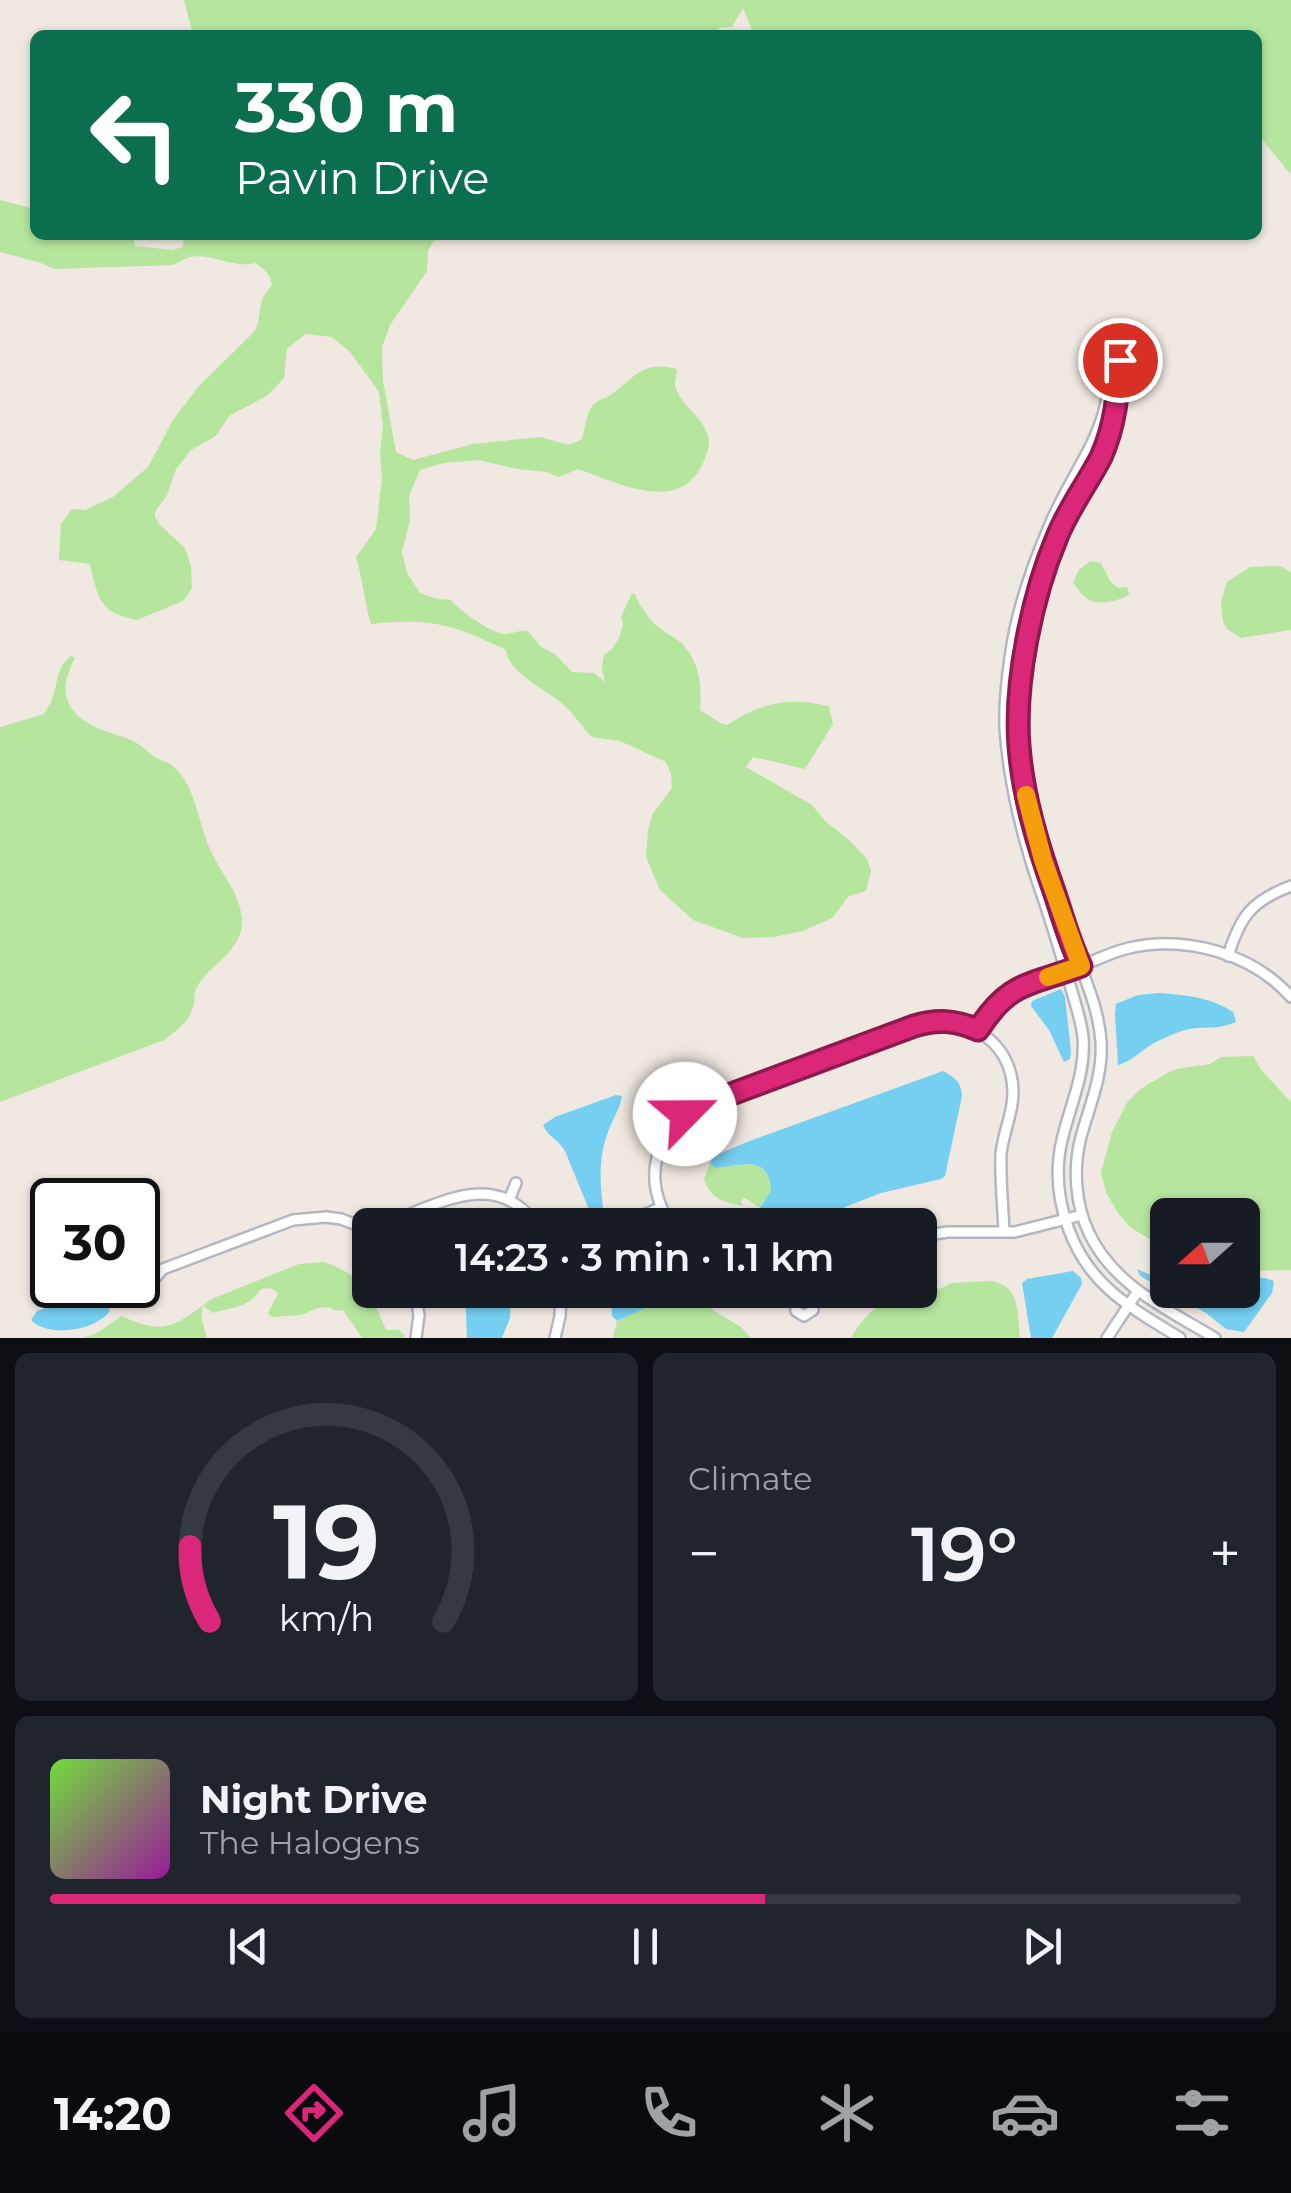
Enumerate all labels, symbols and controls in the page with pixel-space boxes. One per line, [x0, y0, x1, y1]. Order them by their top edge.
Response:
text: 330 m [235, 64, 458, 150]
icon: left [70, 70, 200, 200]
text: Pavin Drive [235, 150, 489, 205]
pin [1078, 318, 1163, 403]
icon: arrive [1093, 333, 1148, 388]
position arrow [633, 1062, 737, 1166]
speed limit sign: 30 [30, 1178, 160, 1308]
north arrow [1150, 1198, 1260, 1308]
map controls [1150, 1198, 1260, 1308]
text: 14:23 · 3 min · 1.1 km [455, 1234, 834, 1281]
text: Climate [688, 1459, 812, 1498]
text: 19 [273, 1478, 380, 1605]
text: 19° [911, 1508, 1018, 1600]
text: − [688, 1520, 720, 1587]
text: + [1209, 1520, 1241, 1587]
text: km/h [279, 1596, 374, 1640]
text: Night Drive [200, 1776, 427, 1823]
text: The Halogens [200, 1823, 420, 1862]
icon: previous [221, 1919, 276, 1974]
icon: pause [618, 1919, 673, 1974]
icon: next [1015, 1919, 1070, 1974]
icon: directions [279, 2078, 349, 2148]
icon: music [457, 2078, 527, 2148]
icon: phone [634, 2078, 704, 2148]
icon: climate [812, 2078, 882, 2148]
icon: car [990, 2078, 1060, 2148]
icon: filters [1167, 2078, 1237, 2148]
text: 14:20 [54, 2086, 172, 2141]

